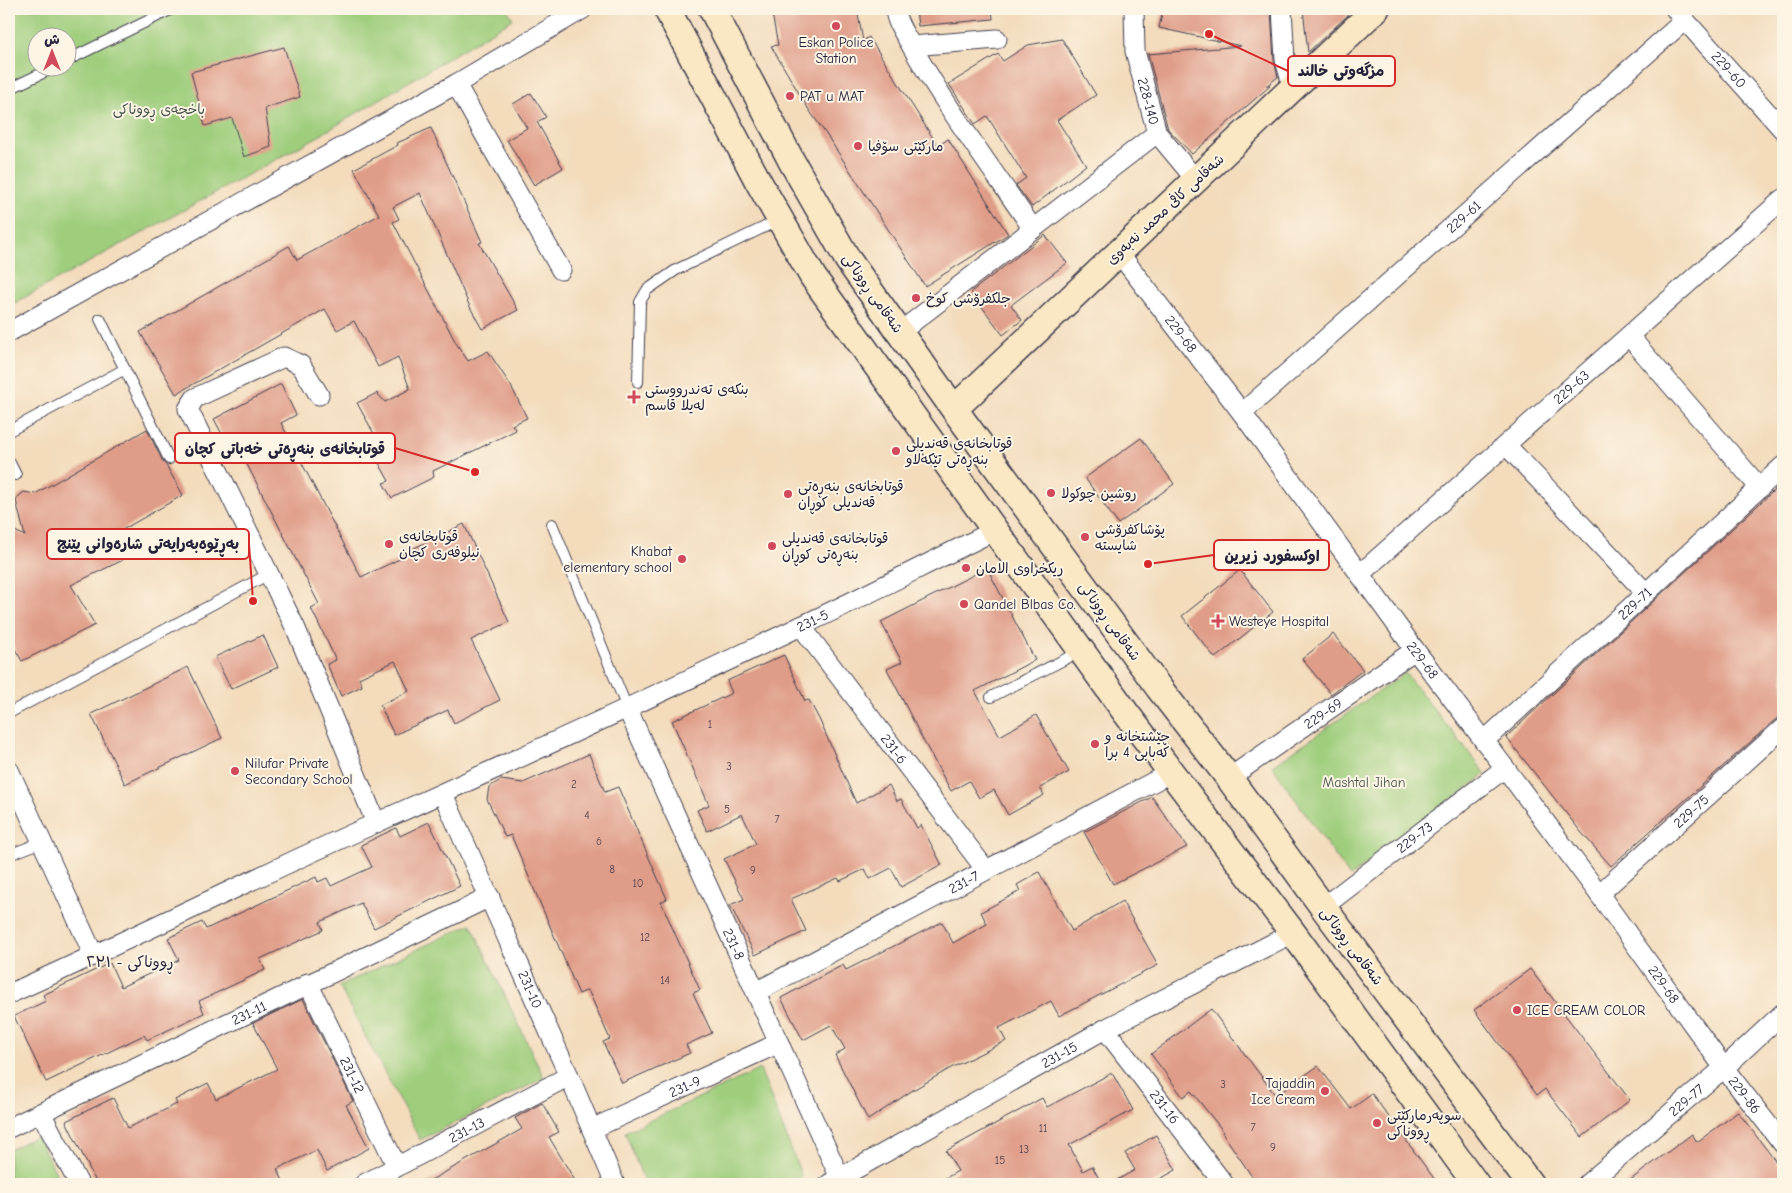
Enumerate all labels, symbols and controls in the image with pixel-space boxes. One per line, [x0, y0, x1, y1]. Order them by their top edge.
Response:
marker: Eskan Police Station [830, 20, 842, 32]
north arrow [28, 28, 78, 78]
text: ش [44, 31, 60, 48]
place label: Eskan Police Station [798, 34, 874, 67]
street label: 229-60 [1708, 48, 1750, 92]
callout: مزگەوتی خالند [1288, 56, 1395, 86]
text: مزگەوتی خالند [1298, 61, 1384, 81]
street label: 228-140 [1134, 76, 1162, 127]
place label: PAT u MAT [800, 88, 865, 105]
marker: PAT u MAT [784, 90, 796, 102]
park label: باخچەی ڕووناکی [113, 101, 205, 122]
place label: مارکێتی سۆفیا [868, 138, 943, 155]
marker: مارکێتی سۆفیا [852, 140, 864, 152]
street label: شەقامی کافی محمد نەبەوی [1102, 150, 1228, 268]
street label: 229-61 [1443, 197, 1485, 237]
street label: شەقامی ڕووناکی [836, 250, 906, 339]
place label: جلکفرۆشی کوخ [926, 290, 1011, 308]
marker: جلکفرۆشی کوخ [910, 292, 922, 304]
street label: 229-68 [1161, 312, 1200, 356]
street label: 229-63 [1550, 367, 1593, 408]
place label: بنکەی تەندرووستی لەیلا قاسم [645, 381, 749, 416]
marker: بنکەی تەندرووستی لەیلا قاسم [627, 390, 641, 404]
callout: قوتابخانەی بنەڕەتی خەباتی کچان [175, 433, 395, 463]
place label: قوتابخانەی قەندیلی بنەڕەتی تێكەلاو [905, 435, 1012, 472]
text: قوتابخانەی بنەڕەتی خەباتی کچان [185, 440, 385, 462]
marker: قوتابخانەی قەندیلی بنەڕەتی تێكەلاو [890, 445, 902, 457]
place label: قوتابخانەی بنەڕەتی قەندیلی کوڕان [798, 478, 904, 515]
place label: روشين چوكولا [1061, 485, 1137, 503]
marker: روشين چوكولا [1045, 487, 1057, 499]
marker: قوتابخانەی بنەڕەتی قەندیلی کوڕان [782, 488, 794, 500]
place label: پۆشاکفرۆشی شایستە [1095, 521, 1165, 554]
place label: قوتابخانەی نیلوفەری کچان [399, 528, 480, 562]
callout: بەڕێوەبەرایەتی شارەوانی پێنج [47, 529, 249, 559]
place label: قوتابخانەی قەندیلی بنەڕەتی کوڕان [782, 530, 888, 567]
marker: پۆشاکفرۆشی شایستە [1079, 531, 1091, 543]
text: بەڕێوەبەرایەتی شارەوانی پێنج [57, 535, 239, 557]
marker: قوتابخانەی نیلوفەری کچان [383, 538, 395, 550]
marker: قوتابخانەی قەندیلی بنەڕەتی کوڕان [766, 540, 778, 552]
callout: اوكسفورد زيرين [1214, 540, 1329, 570]
place label: Khabat elementary school [563, 543, 673, 576]
text: اوكسفورد زيرين [1224, 547, 1320, 566]
marker: Khabat elementary school [676, 553, 688, 565]
place label: ريكخراوى الامان [976, 560, 1063, 577]
marker: ريكخراوى الامان [960, 562, 972, 574]
street label: شەقامی ڕووناکی [1072, 579, 1144, 666]
street label: 229-71 [1614, 584, 1655, 624]
place label: Qandel Blbas Co. [974, 596, 1076, 613]
marker: Qandel Blbas Co. [958, 598, 970, 610]
street label: 231-5 [794, 606, 831, 636]
place label: Westeye Hospital [1229, 613, 1329, 630]
marker: Westeye Hospital [1211, 614, 1225, 628]
street label: 229-68 [1403, 638, 1442, 683]
street label: 229-69 [1301, 695, 1346, 733]
house number: 1 [708, 718, 712, 731]
place label: چێشتخانە و کەبابی 4 برا [1104, 728, 1170, 761]
street label: 231-6 [877, 731, 910, 767]
marker: چێشتخانە و کەبابی 4 برا [1089, 738, 1101, 750]
place label: Nilufar Private Secondary School [245, 755, 353, 788]
house number: 3 [726, 760, 732, 773]
marker: Nilufar Private Secondary School [229, 765, 241, 777]
park label: Mashtal Jihan [1323, 774, 1405, 791]
house number: 2 [571, 778, 577, 791]
street label: 229-75 [1670, 791, 1713, 832]
house number: 5 [724, 803, 730, 816]
house number: 4 [584, 809, 590, 822]
house number: 7 [774, 813, 780, 826]
street label: 229-73 [1393, 818, 1436, 857]
house number: 6 [596, 835, 602, 848]
house number: 8 [609, 863, 615, 876]
house number: 9 [750, 864, 756, 877]
street label: 231-7 [946, 867, 983, 898]
house number: 10 [632, 877, 644, 890]
street label: شەقامی ڕووناکی [1314, 904, 1386, 991]
street label: 231-8 [719, 926, 748, 963]
house number: 12 [640, 931, 650, 944]
district label: ڕووناکی - ٢٣١ [87, 953, 173, 975]
street label: 229-68 [1644, 962, 1683, 1007]
street label: 231-10 [514, 968, 546, 1011]
house number: 14 [660, 974, 670, 987]
street label: 231-11 [229, 998, 269, 1029]
place label: ICE CREAM COLOR [1527, 1002, 1645, 1019]
marker: ICE CREAM COLOR [1511, 1004, 1523, 1016]
street label: 231-15 [1038, 1038, 1080, 1072]
street label: 231-12 [336, 1054, 368, 1096]
street label: 231-9 [666, 1072, 703, 1101]
street label: 229-86 [1725, 1073, 1764, 1117]
place label: Tajaddin Ice Cream [1251, 1075, 1315, 1108]
house number: 3 [1220, 1078, 1226, 1091]
street label: 229-77 [1665, 1080, 1708, 1120]
marker: Tajaddin Ice Cream [1319, 1085, 1331, 1097]
street label: 231-16 [1146, 1086, 1183, 1128]
place label: سوپەرمارکێتی ڕووناکی [1387, 1107, 1462, 1144]
street label: 231-13 [446, 1114, 488, 1147]
marker: سوپەرمارکێتی ڕووناکی [1371, 1117, 1383, 1129]
house number: 7 [1250, 1121, 1256, 1134]
house number: 11 [1039, 1122, 1047, 1135]
house number: 9 [1270, 1141, 1276, 1154]
house number: 13 [1019, 1143, 1029, 1156]
house number: 15 [995, 1154, 1005, 1167]

